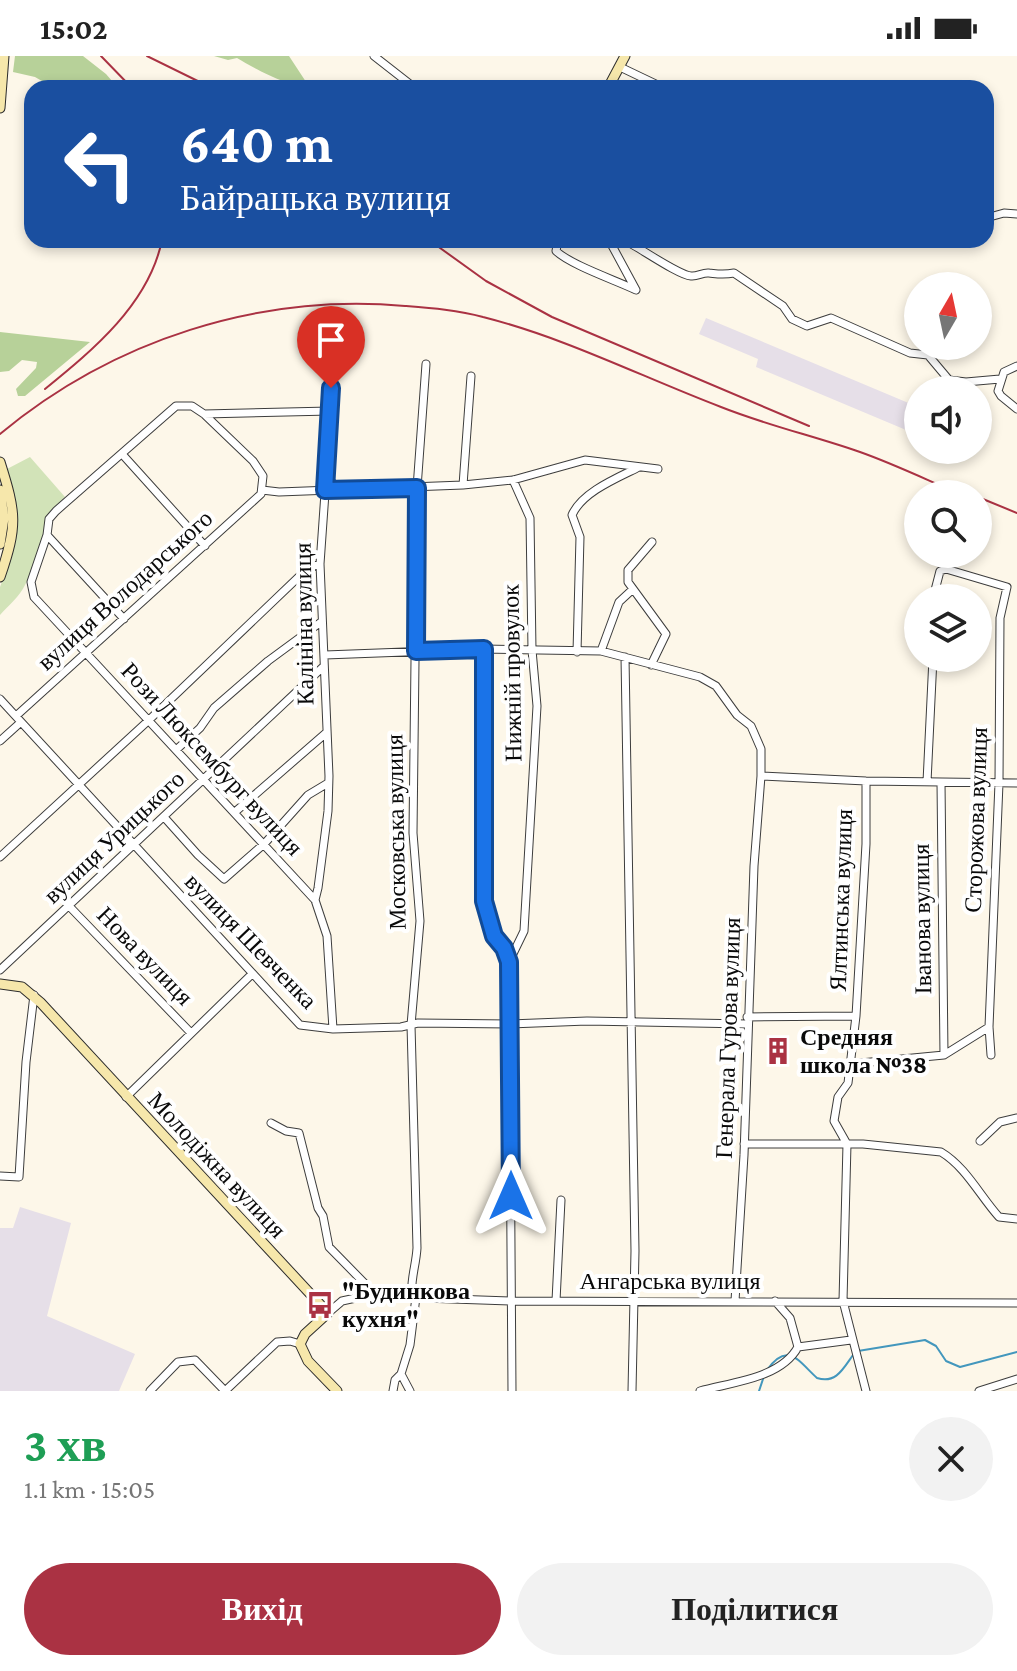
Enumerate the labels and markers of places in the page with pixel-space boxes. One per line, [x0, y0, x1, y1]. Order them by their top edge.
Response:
pin [297, 306, 365, 388]
place label: Средняя школа №38 [800, 1023, 927, 1078]
building icon: Средняя школа №38 [763, 1036, 793, 1066]
place label: "Будинкова кухня" [342, 1277, 470, 1332]
bus stop icon: "Будинкова кухня" [305, 1290, 335, 1320]

